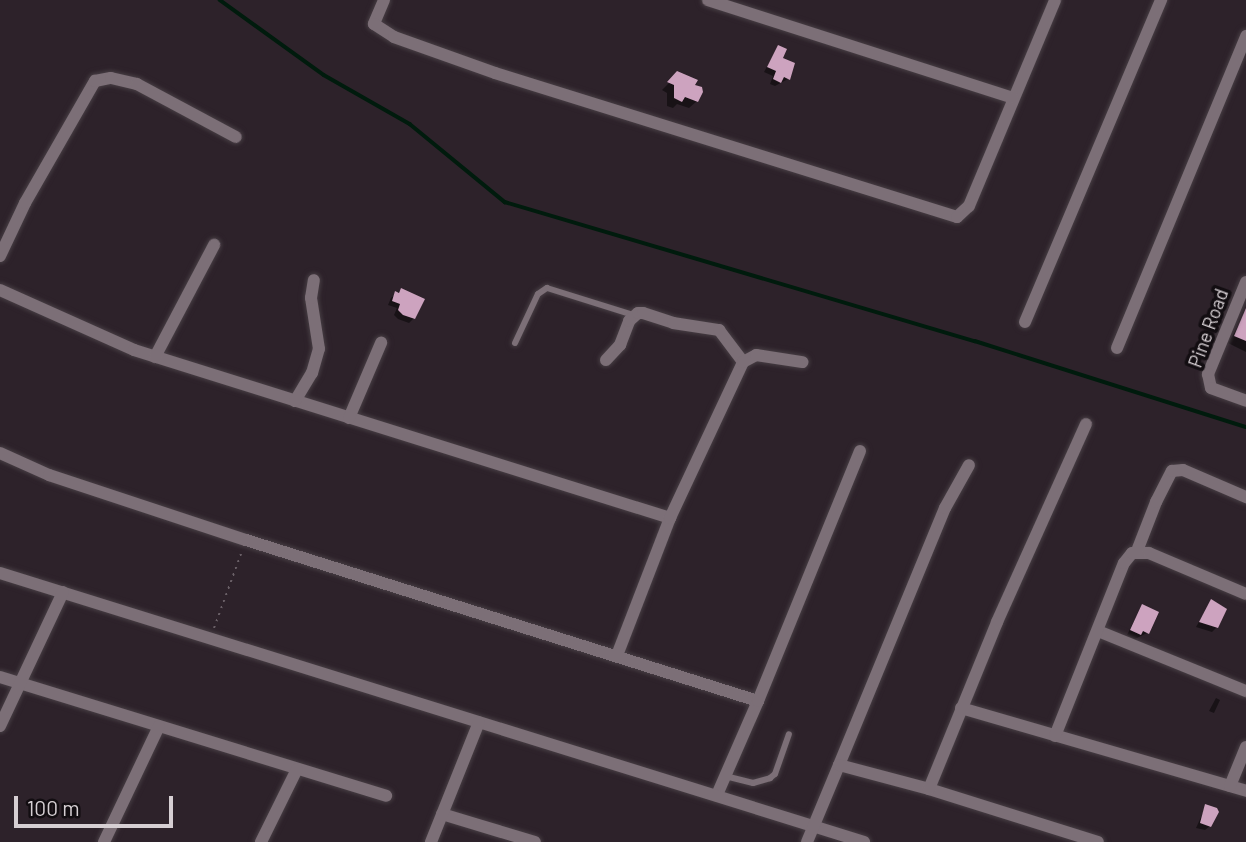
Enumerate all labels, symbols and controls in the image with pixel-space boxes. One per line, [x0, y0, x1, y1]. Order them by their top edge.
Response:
street label: Pine Road [1183, 286, 1233, 370]
scale bar [18, 782, 177, 826]
text: 100 m [27, 795, 80, 820]

